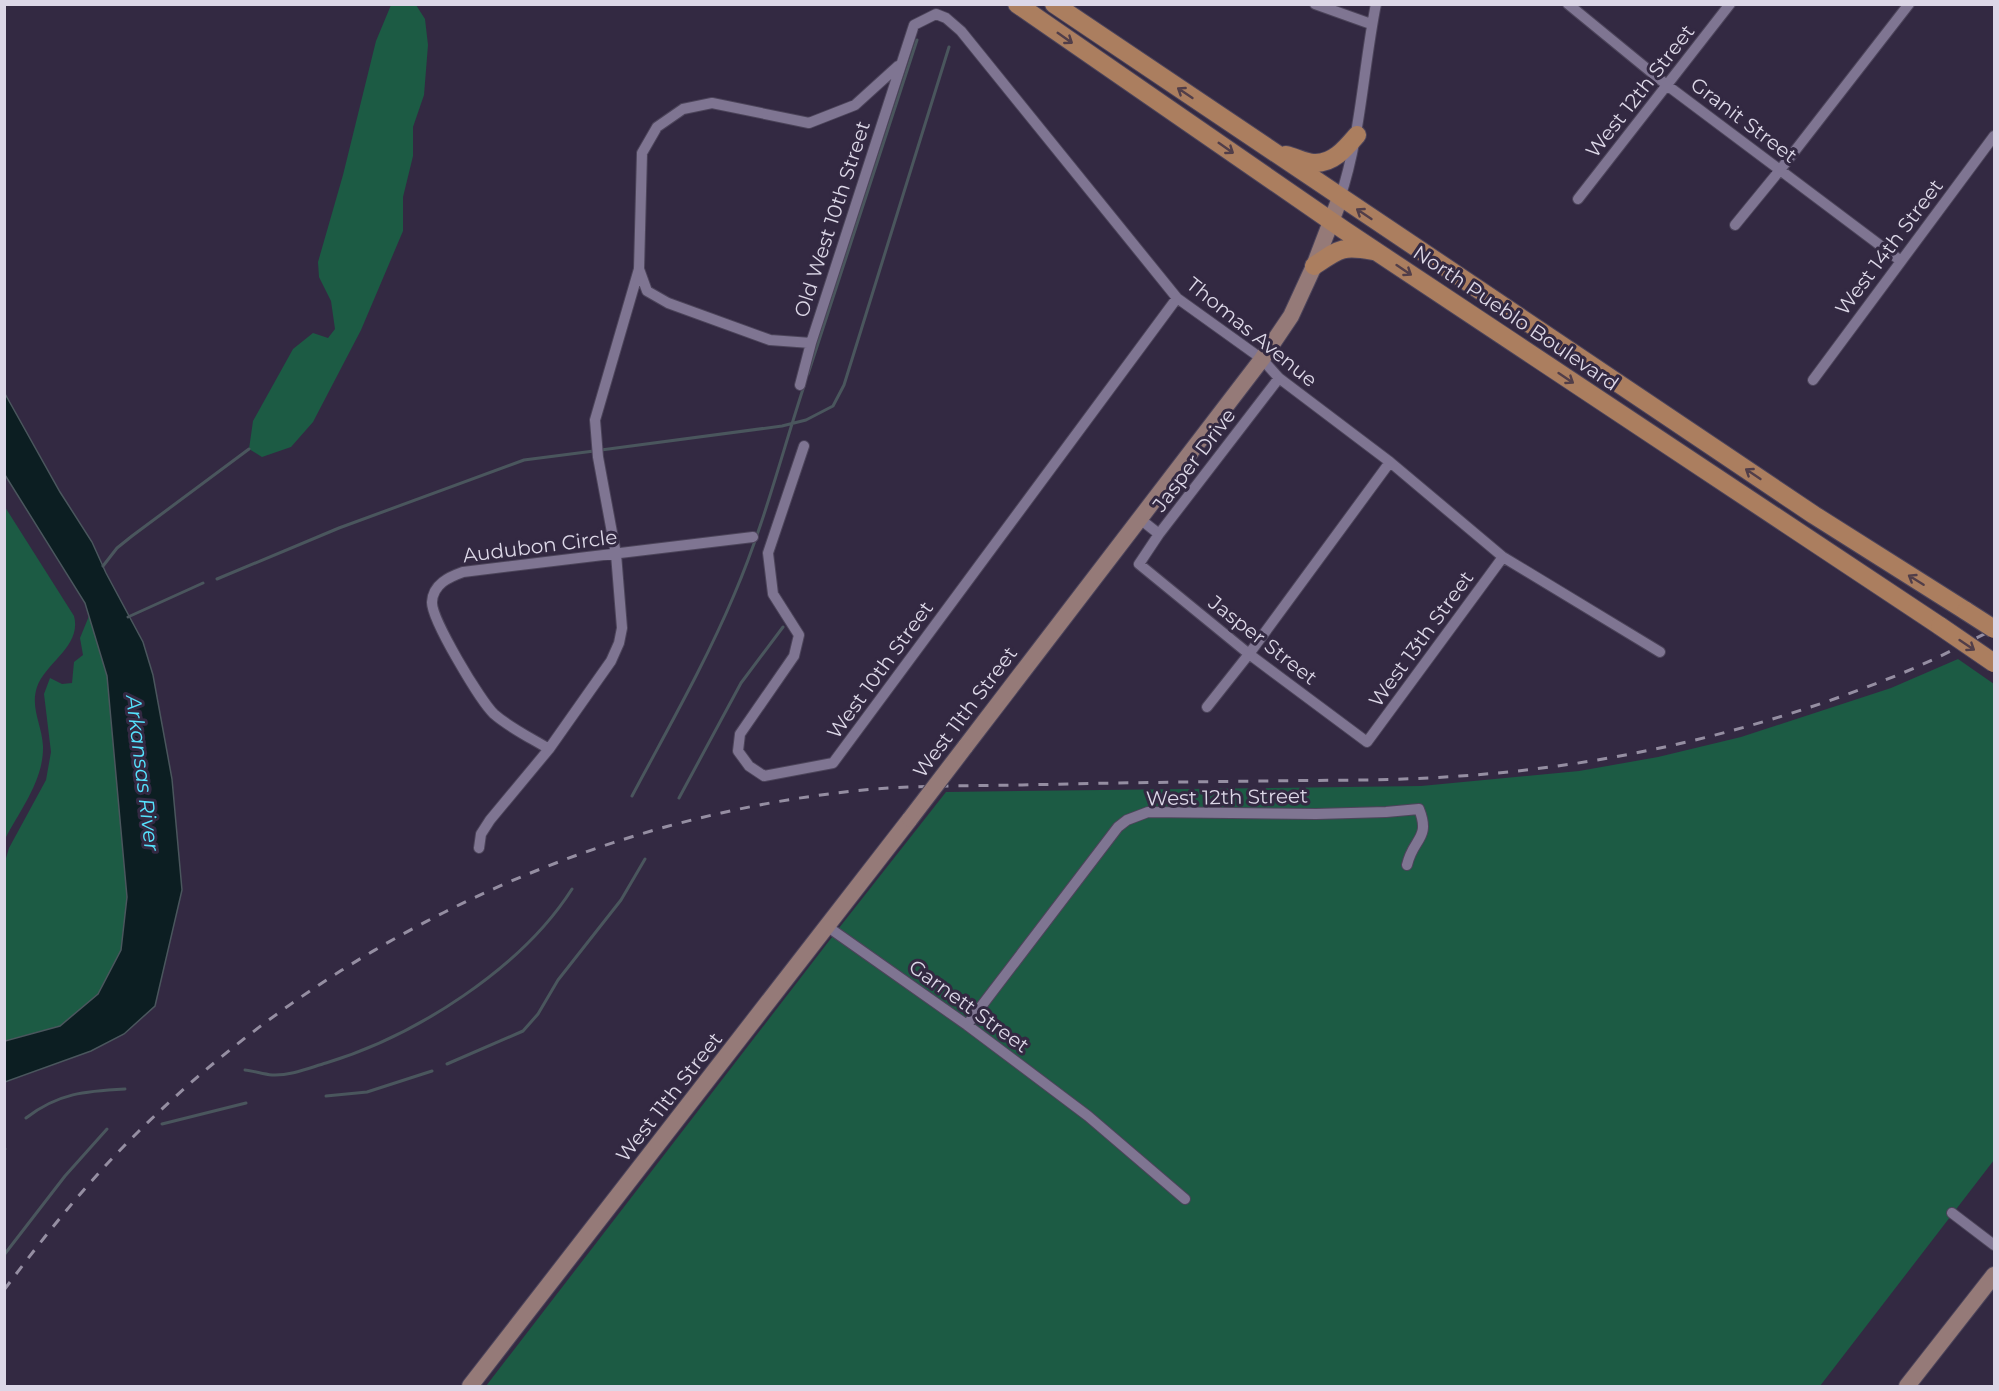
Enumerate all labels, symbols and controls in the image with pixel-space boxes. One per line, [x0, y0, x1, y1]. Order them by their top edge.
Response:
street label: West 12th Street [1581, 20, 1699, 162]
one-way arrow [1056, 32, 1073, 44]
street label: Granit Street [1686, 72, 1802, 168]
one-way arrow [1177, 87, 1193, 99]
street label: Old West 10th Street [789, 118, 875, 320]
one-way arrow [1217, 142, 1233, 154]
street label: West 14th Street [1830, 174, 1948, 320]
one-way arrow [1356, 208, 1372, 220]
street label: North Pueblo Boulevard [1409, 240, 1623, 396]
one-way arrow [1395, 264, 1412, 276]
street label: Thomas Avenue [1182, 272, 1322, 392]
one-way arrow [1557, 373, 1574, 385]
street label: Jasper Drive [1147, 404, 1241, 517]
one-way arrow [1745, 468, 1761, 480]
street label: Audubon Circle [461, 525, 619, 567]
street label: West 13th Street [1364, 566, 1478, 712]
one-way arrow [1908, 573, 1925, 586]
street label: Jasper Street [1203, 590, 1322, 690]
street label: West 10th Street [822, 596, 938, 744]
one-way arrow [1958, 639, 1975, 651]
street label: West 11th Street [908, 642, 1022, 782]
water label: Arkansas River [121, 692, 165, 853]
street label: West 12th Street [1146, 784, 1308, 810]
street label: Garnett Street [904, 954, 1034, 1058]
street label: West 11th Street [611, 1027, 727, 1167]

